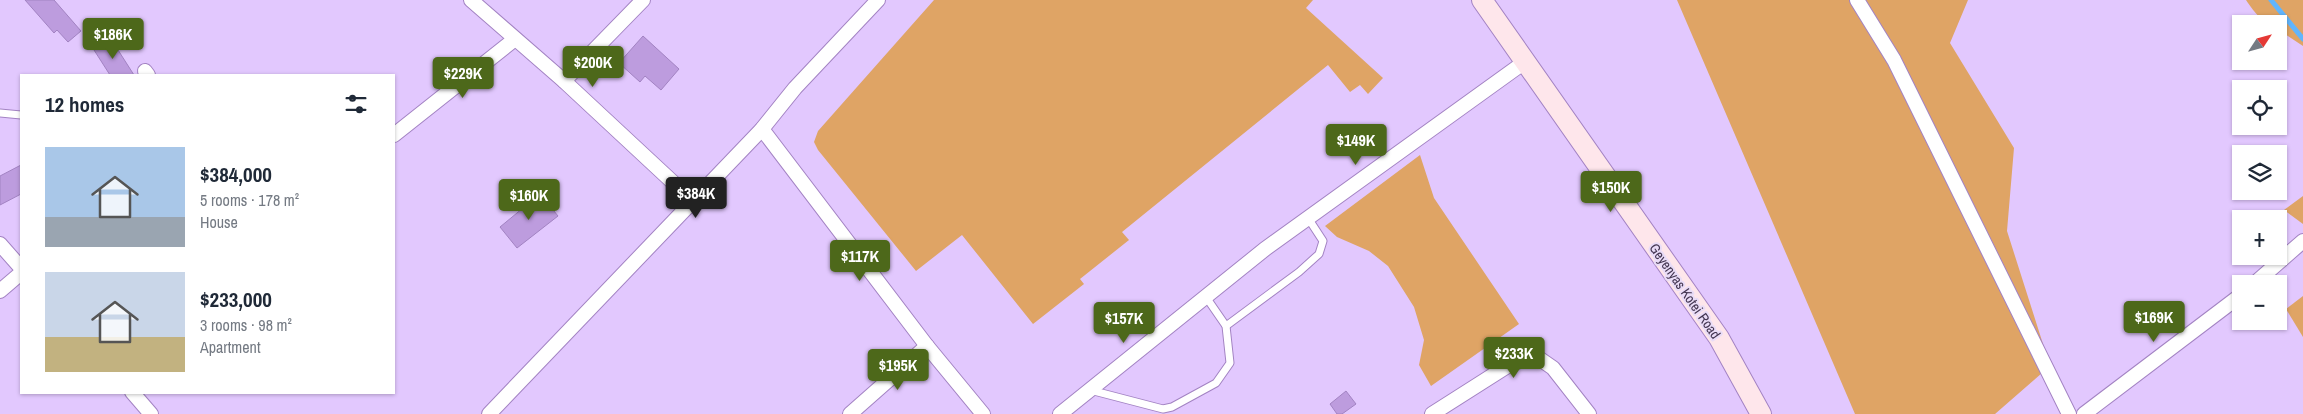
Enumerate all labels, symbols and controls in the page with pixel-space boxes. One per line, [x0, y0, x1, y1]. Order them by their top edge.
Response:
north arrow [2232, 15, 2288, 70]
map controls [2232, 15, 2287, 330]
pin: $186K [78, 18, 148, 60]
text: $186K [94, 23, 132, 45]
pin: $200K [558, 46, 628, 88]
text: $200K [574, 51, 612, 73]
pin: $229K [428, 56, 498, 99]
text: $229K [444, 62, 482, 84]
button: locate [2232, 80, 2287, 135]
text: 12 homes [45, 90, 124, 119]
icon: filters [342, 90, 370, 118]
pin: $149K [1321, 124, 1391, 166]
text: $149K [1337, 129, 1375, 151]
button: layers [2232, 145, 2287, 200]
text: $384,000 [200, 160, 272, 189]
icon: home [85, 167, 145, 227]
pin: $150K [1576, 170, 1646, 213]
pin: $384K [661, 176, 731, 219]
text: $150K [1592, 176, 1630, 198]
pin: $160K [494, 178, 564, 221]
text: $384K [677, 182, 715, 204]
text: $160K [510, 184, 548, 206]
text: 5 rooms · 178 m² [200, 189, 299, 211]
button: + [2232, 210, 2287, 265]
text: House [200, 211, 238, 233]
pin: $117K [825, 240, 895, 282]
street label: Geyenyas Kotei Road [1645, 240, 1725, 342]
text: $117K [841, 245, 879, 267]
button: − [2232, 275, 2287, 330]
text: $233,000 [200, 285, 272, 314]
icon: home [85, 292, 145, 352]
pin: $169K [2119, 300, 2189, 343]
pin: $157K [1089, 302, 1159, 344]
text: $169K [2135, 306, 2173, 328]
text: $157K [1105, 307, 1143, 329]
text: 3 rooms · 98 m² [200, 314, 292, 336]
text: Apartment [200, 336, 261, 358]
pin: $233K [1479, 336, 1549, 379]
text: $233K [1495, 342, 1533, 364]
pin: $195K [863, 348, 933, 391]
text: $195K [879, 354, 917, 376]

